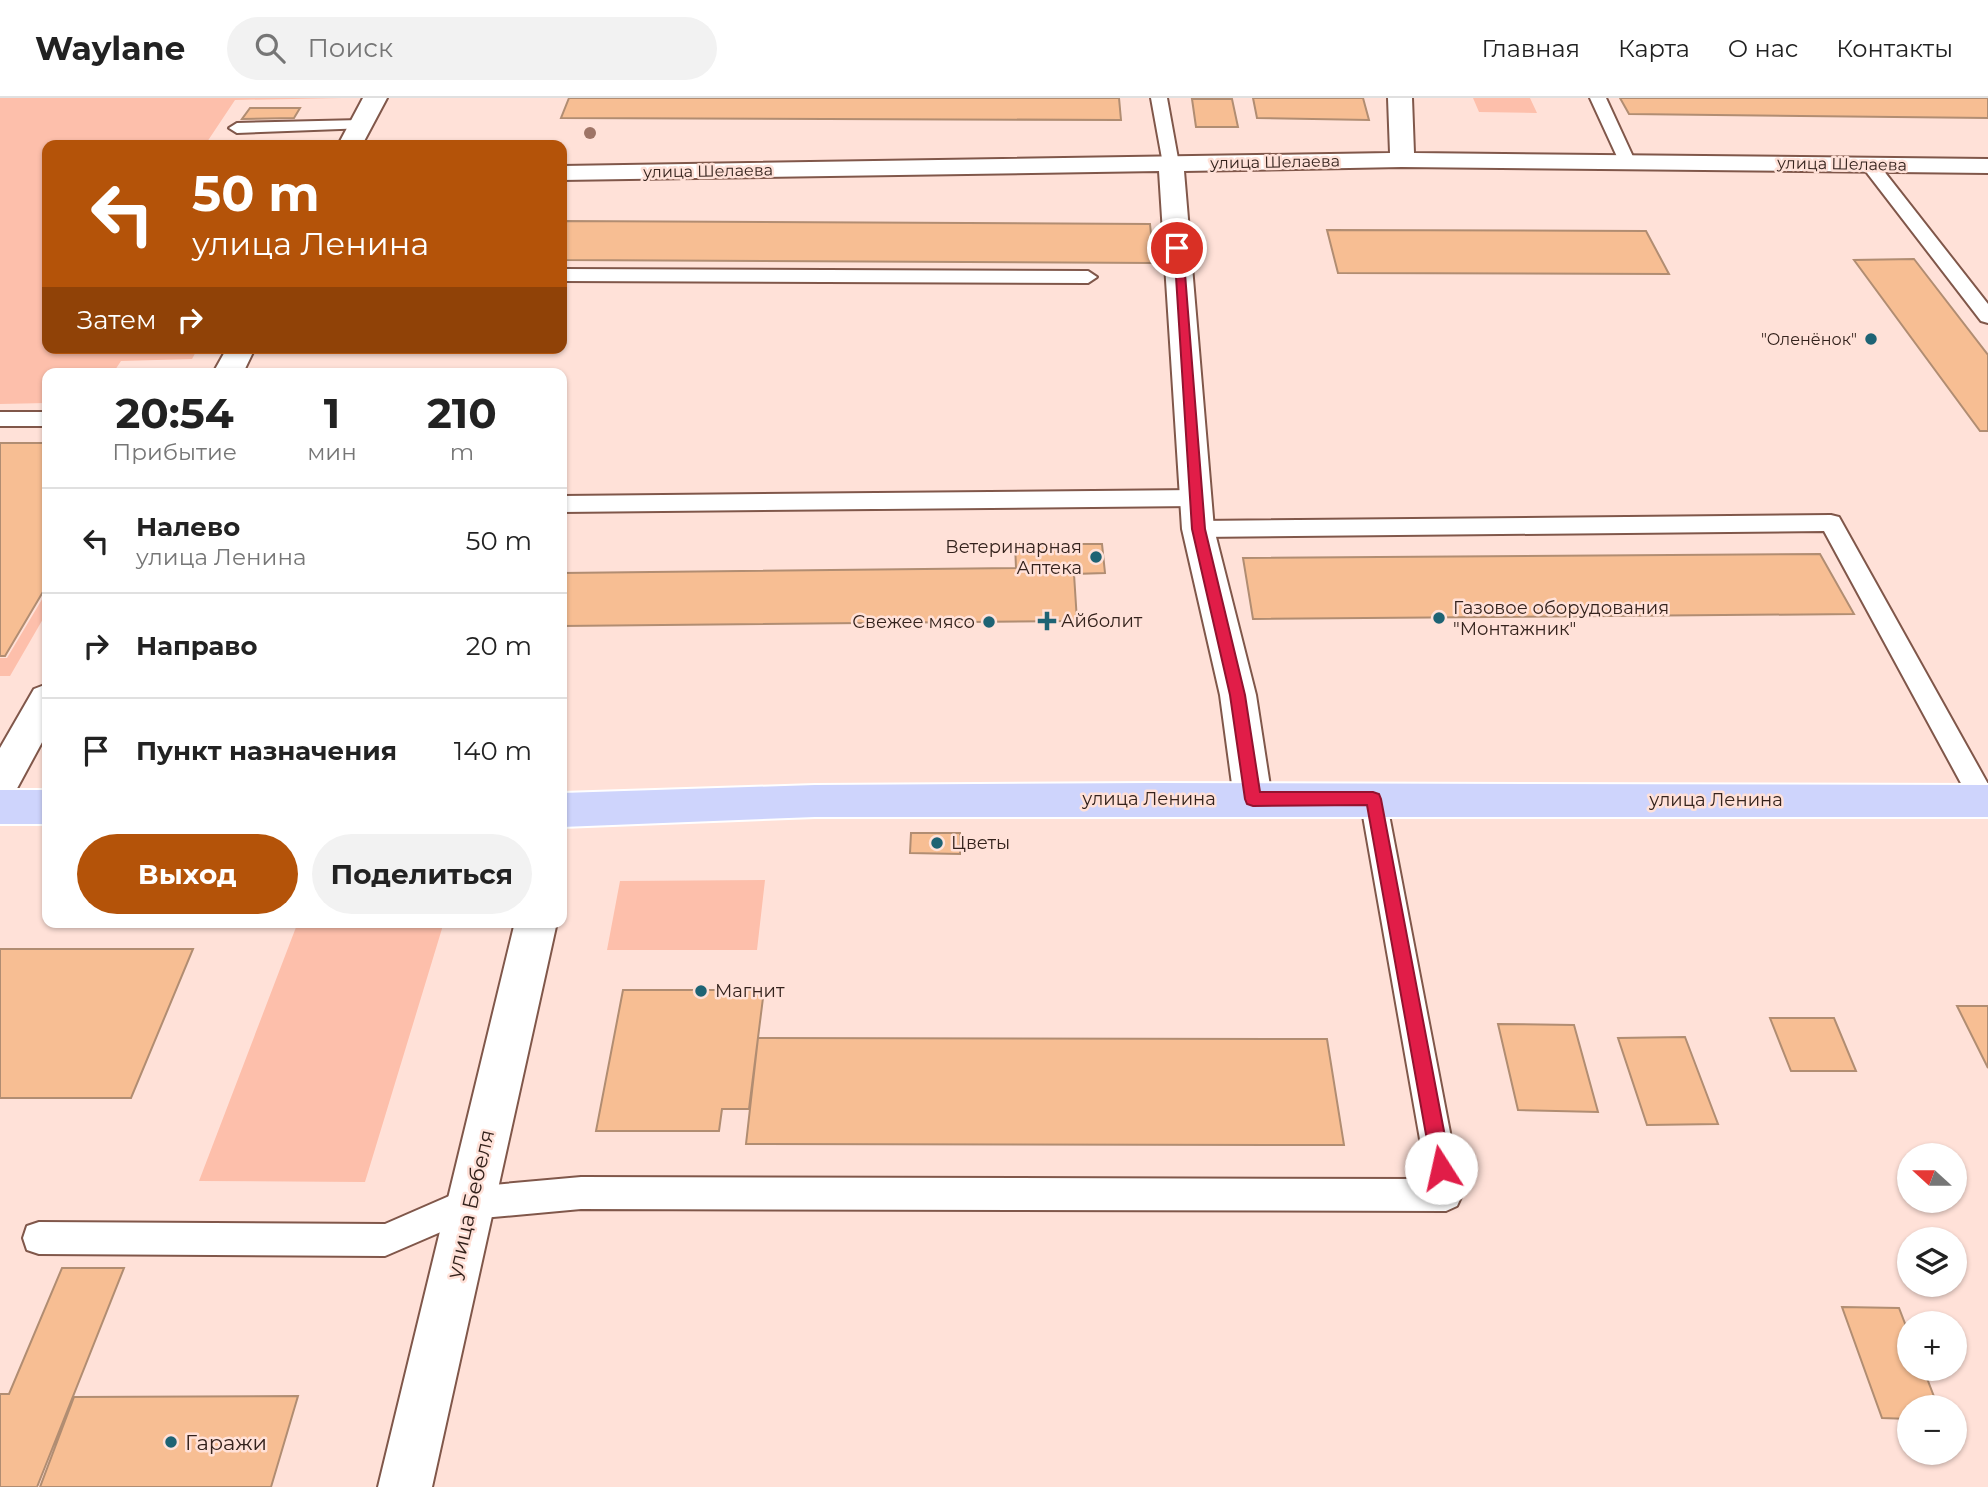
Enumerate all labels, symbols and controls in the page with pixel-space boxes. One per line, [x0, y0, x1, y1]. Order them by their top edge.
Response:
search box [227, 17, 717, 80]
text: Waylane [35, 28, 185, 68]
icon: search [251, 29, 289, 67]
text: Поиск [307, 32, 393, 64]
text: Главная [1482, 34, 1580, 63]
text: Карта [1618, 34, 1690, 63]
text: О нас [1728, 34, 1798, 63]
text: Контакты [1836, 34, 1953, 63]
street label: улица Шелаева [1209, 151, 1340, 173]
street label: улица Шелаева [1776, 153, 1907, 175]
street label: улица Шелаева [642, 160, 773, 182]
text: 50 m [192, 164, 320, 223]
icon: left [77, 168, 168, 259]
pin [1147, 218, 1207, 278]
text: улица Ленина [192, 224, 429, 263]
icon: arrive [1158, 229, 1196, 267]
icon: right [171, 301, 209, 339]
text: Затем [77, 304, 157, 336]
place label: "Оленёнок" [1761, 330, 1857, 349]
marker: "Оленёнок" [1863, 331, 1879, 347]
text: 20:54 [115, 387, 234, 439]
text: 1 [324, 387, 340, 439]
text: 210 [427, 387, 497, 439]
text: Прибытие [112, 438, 237, 466]
text: мин [307, 438, 357, 466]
text: m [450, 438, 474, 466]
text: Налево [136, 511, 240, 543]
icon: left [77, 522, 115, 560]
text: 50 m [466, 525, 532, 557]
place label: Ветеринарная Аптека [945, 536, 1082, 579]
text: улица Ленина [136, 543, 306, 571]
marker: Ветеринарная Аптека [1088, 549, 1104, 565]
place label: Газовое оборудования "Монтажник" [1453, 597, 1669, 640]
place label: Айболит [1061, 610, 1143, 632]
marker: Газовое оборудования "Монтажник" [1431, 610, 1447, 626]
place label: Свежее мясо [852, 611, 975, 633]
marker: Айболит [1039, 613, 1055, 629]
marker: Свежее мясо [981, 614, 997, 630]
icon: right [77, 627, 115, 665]
text: Направо [136, 630, 257, 662]
text: 20 m [466, 630, 532, 662]
icon: arrive [77, 732, 115, 770]
text: Пункт назначения [136, 735, 397, 767]
text: 140 m [454, 735, 532, 767]
street label: улица Ленина [1081, 788, 1216, 810]
street label: улица Ленина [1648, 789, 1783, 811]
place label: Цветы [951, 832, 1010, 854]
button: Выход [77, 834, 298, 914]
button: Поделиться [312, 834, 532, 914]
marker: Цветы [929, 835, 945, 851]
place label: Магнит [715, 980, 785, 1002]
marker: Магнит [693, 983, 709, 999]
street label: улица Бебеля [441, 1127, 499, 1282]
position arrow [1404, 1131, 1478, 1205]
north arrow [1897, 1143, 1967, 1213]
map controls [1897, 1143, 1967, 1465]
button: layers [1897, 1227, 1967, 1297]
button: + [1897, 1311, 1967, 1381]
button: − [1897, 1395, 1967, 1465]
place label: Гаражи [185, 1430, 267, 1455]
marker: Гаражи [163, 1434, 179, 1450]

